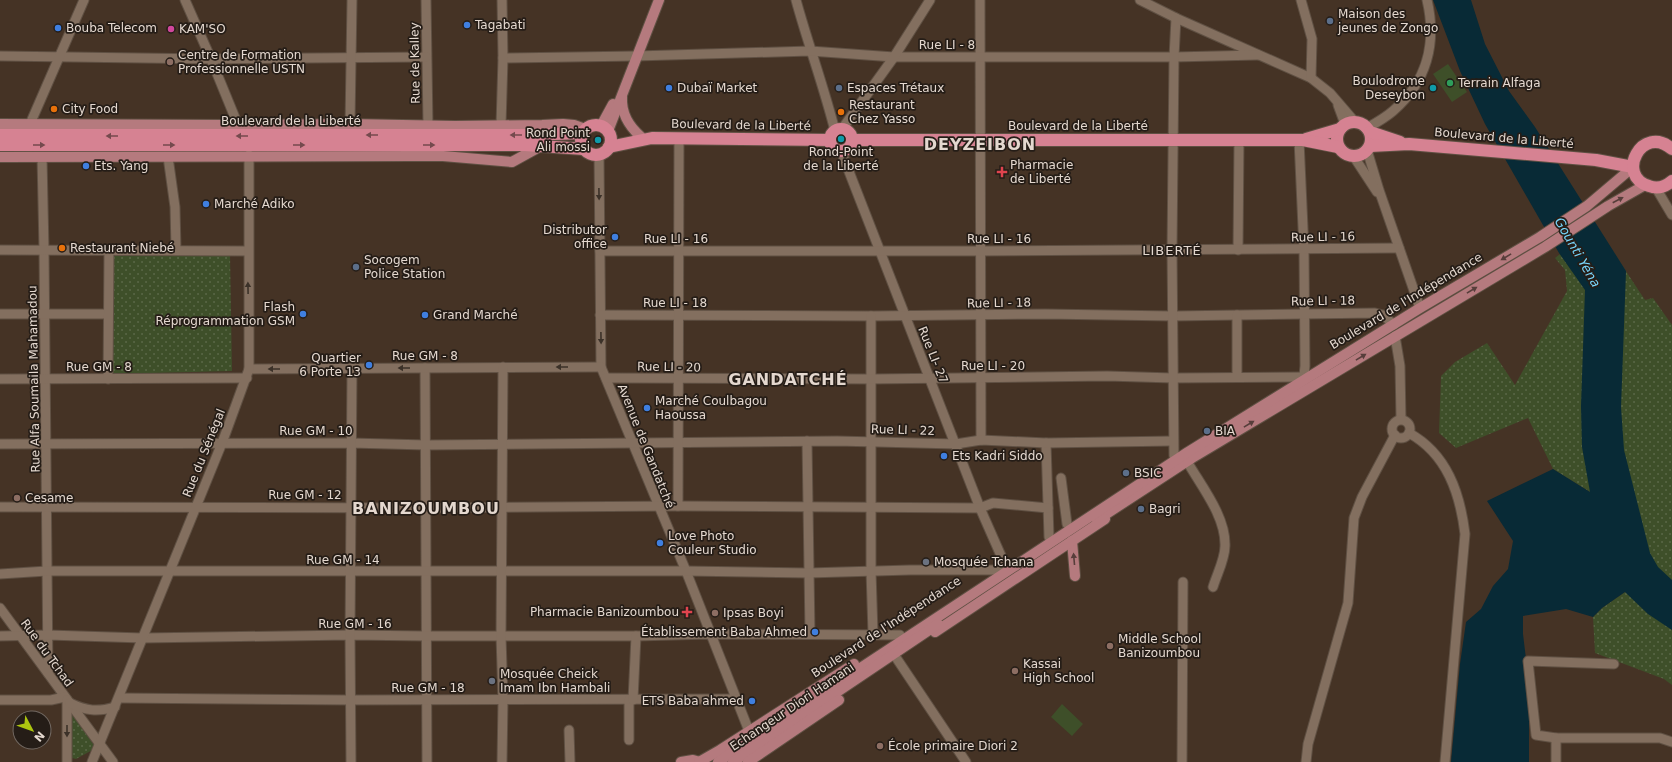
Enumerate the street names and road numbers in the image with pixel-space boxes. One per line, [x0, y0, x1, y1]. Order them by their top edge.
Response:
street label: Rue de Kalley [407, 22, 423, 104]
street label: Rue LI - 8 [919, 38, 975, 52]
street label: Boulevard de la Liberté [221, 114, 361, 128]
street label: Boulevard de la Liberté [671, 117, 811, 133]
street label: Boulevard de la Liberté [1008, 119, 1148, 133]
street label: Boulevard de la Liberté [1434, 125, 1574, 151]
street label: Rue LI - 16 [1291, 229, 1355, 245]
street label: Rue LI - 16 [644, 232, 708, 246]
street label: Rue LI - 16 [967, 232, 1031, 246]
street label: Boulevard de l'Indépendance [1327, 250, 1485, 352]
street label: Rue Alfa Soumaila Mahamadou [25, 285, 43, 473]
street label: Rue LI - 18 [1291, 293, 1355, 309]
street label: Rue LI - 18 [967, 295, 1031, 311]
street label: Rue LI - 18 [643, 296, 707, 310]
street label: Rue LI- 27 [915, 324, 951, 386]
street label: Rue GM - 8 [392, 349, 458, 363]
street label: Rue LI - 20 [637, 359, 701, 375]
street label: Rue LI - 20 [961, 359, 1025, 373]
street label: Rue GM - 8 [66, 360, 132, 374]
street label: Avenue de Gandatché [615, 382, 677, 510]
street label: Rue du Sénégal [180, 407, 228, 499]
street label: Rue LI - 22 [871, 422, 935, 438]
street label: Rue GM - 10 [279, 424, 353, 438]
street label: Rue GM - 12 [268, 488, 342, 502]
street label: Rue GM - 14 [306, 553, 380, 567]
street label: Boulevard de l'Indépendance [809, 573, 963, 681]
street label: Rue du Tchad [18, 616, 76, 690]
street label: Rue GM - 16 [318, 617, 392, 631]
street label: Echangeur Diori Hamani [727, 660, 857, 754]
street label: Rue GM - 18 [391, 681, 465, 695]

